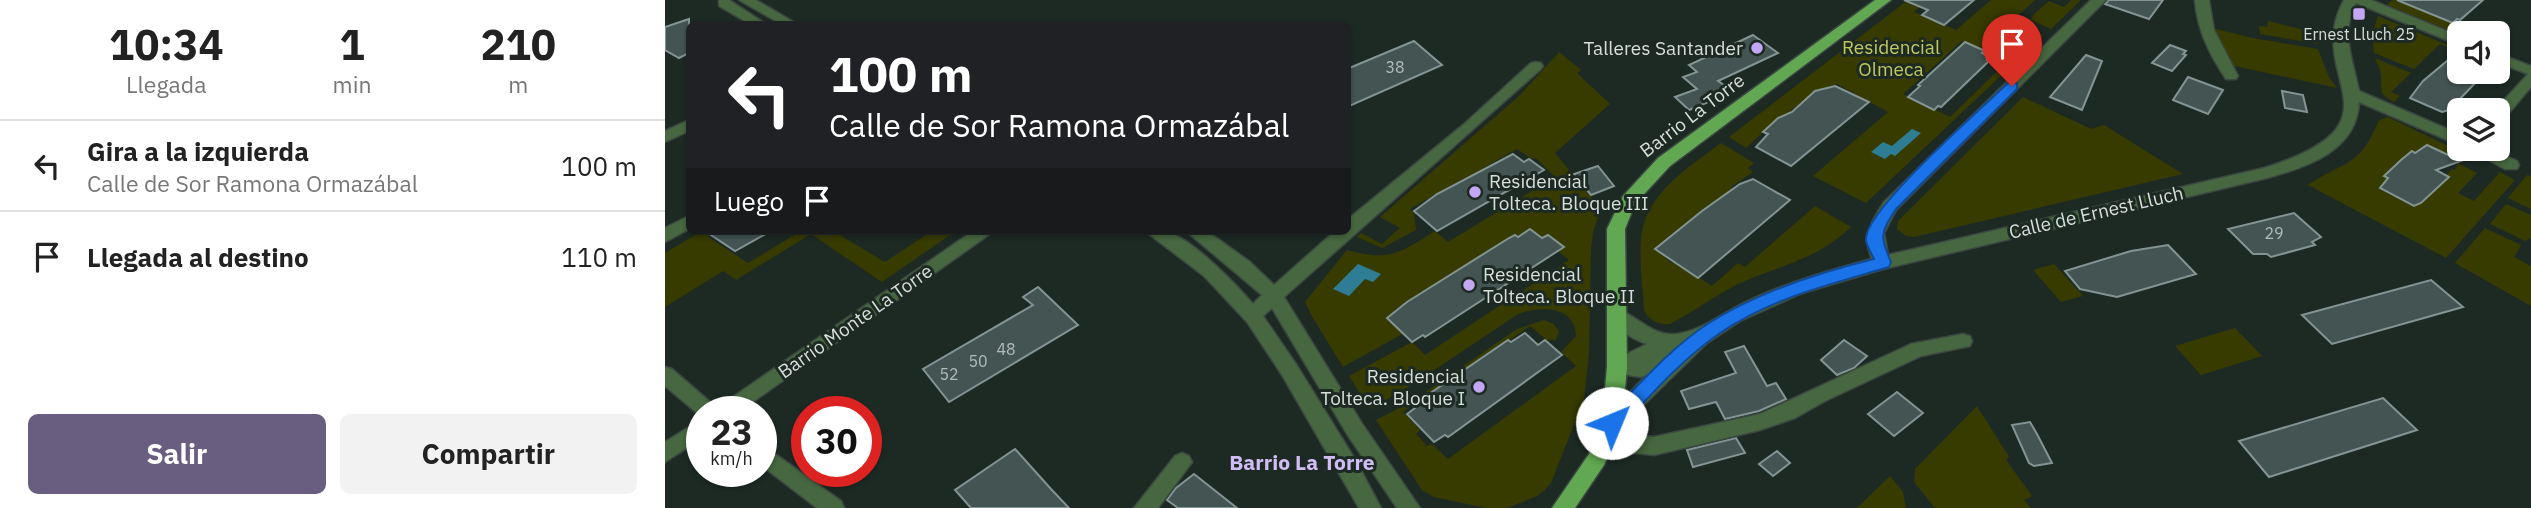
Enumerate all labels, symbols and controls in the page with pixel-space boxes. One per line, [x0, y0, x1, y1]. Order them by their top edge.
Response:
marker: Ernest Lluch 25 [2351, 6, 2367, 22]
pin [1982, 14, 2042, 86]
text: 10:34 [109, 17, 224, 72]
text: 1 [339, 17, 365, 72]
text: 210 [480, 17, 556, 72]
map controls [2447, 21, 2510, 161]
button: sound [2447, 21, 2510, 84]
place label: Ernest Lluch 25 [2303, 24, 2415, 44]
icon: arrive [1993, 25, 2031, 63]
park label: Residencial Olmeca [1842, 35, 1940, 81]
place label: Talleres Santander [1584, 36, 1743, 60]
marker: Talleres Santander [1749, 40, 1765, 56]
text: 100 m [829, 42, 973, 105]
icon: left [714, 49, 805, 140]
house number: 38 [1385, 57, 1405, 77]
street label: Barrio La Torre [1635, 68, 1749, 162]
text: Llegada [126, 69, 206, 99]
text: min [333, 69, 371, 99]
text: m [508, 69, 528, 99]
button: layers [2447, 98, 2510, 161]
text: Calle de Sor Ramona Ormazábal [829, 104, 1289, 146]
text: Gira a la izquierda [87, 134, 309, 168]
icon: left [28, 147, 66, 185]
text: 100 m [561, 149, 637, 183]
text: Calle de Sor Ramona Ormazábal [87, 168, 418, 198]
place label: Residencial Tolteca. Bloque III [1489, 169, 1649, 215]
street label: Calle de Ernest Lluch [2006, 180, 2186, 244]
icon: arrive [798, 182, 836, 220]
text: Luego [714, 184, 784, 218]
marker: Residencial Tolteca. Bloque III [1467, 184, 1483, 200]
house number: 29 [2264, 223, 2284, 243]
icon: arrive [28, 238, 66, 276]
text: Llegada al destino [87, 240, 309, 274]
text: 110 m [561, 240, 637, 274]
street label: Barrio Monte La Torre [773, 259, 937, 383]
place label: Residencial Tolteca. Bloque II [1483, 262, 1635, 308]
marker: Residencial Tolteca. Bloque II [1461, 277, 1477, 293]
house number: 48 [996, 339, 1016, 359]
house number: 50 [968, 351, 988, 371]
house number: 52 [939, 364, 959, 384]
place label: Residencial Tolteca. Bloque I [1321, 364, 1465, 410]
marker: Residencial Tolteca. Bloque I [1471, 379, 1487, 395]
position arrow [1575, 386, 1649, 460]
speed limit sign: 30 [791, 396, 882, 487]
text: 23 [710, 409, 753, 455]
button: Salir [28, 414, 326, 494]
button: Compartir [340, 414, 637, 494]
text: km/h [710, 447, 753, 470]
district label: Barrio La Torre [1229, 448, 1375, 476]

